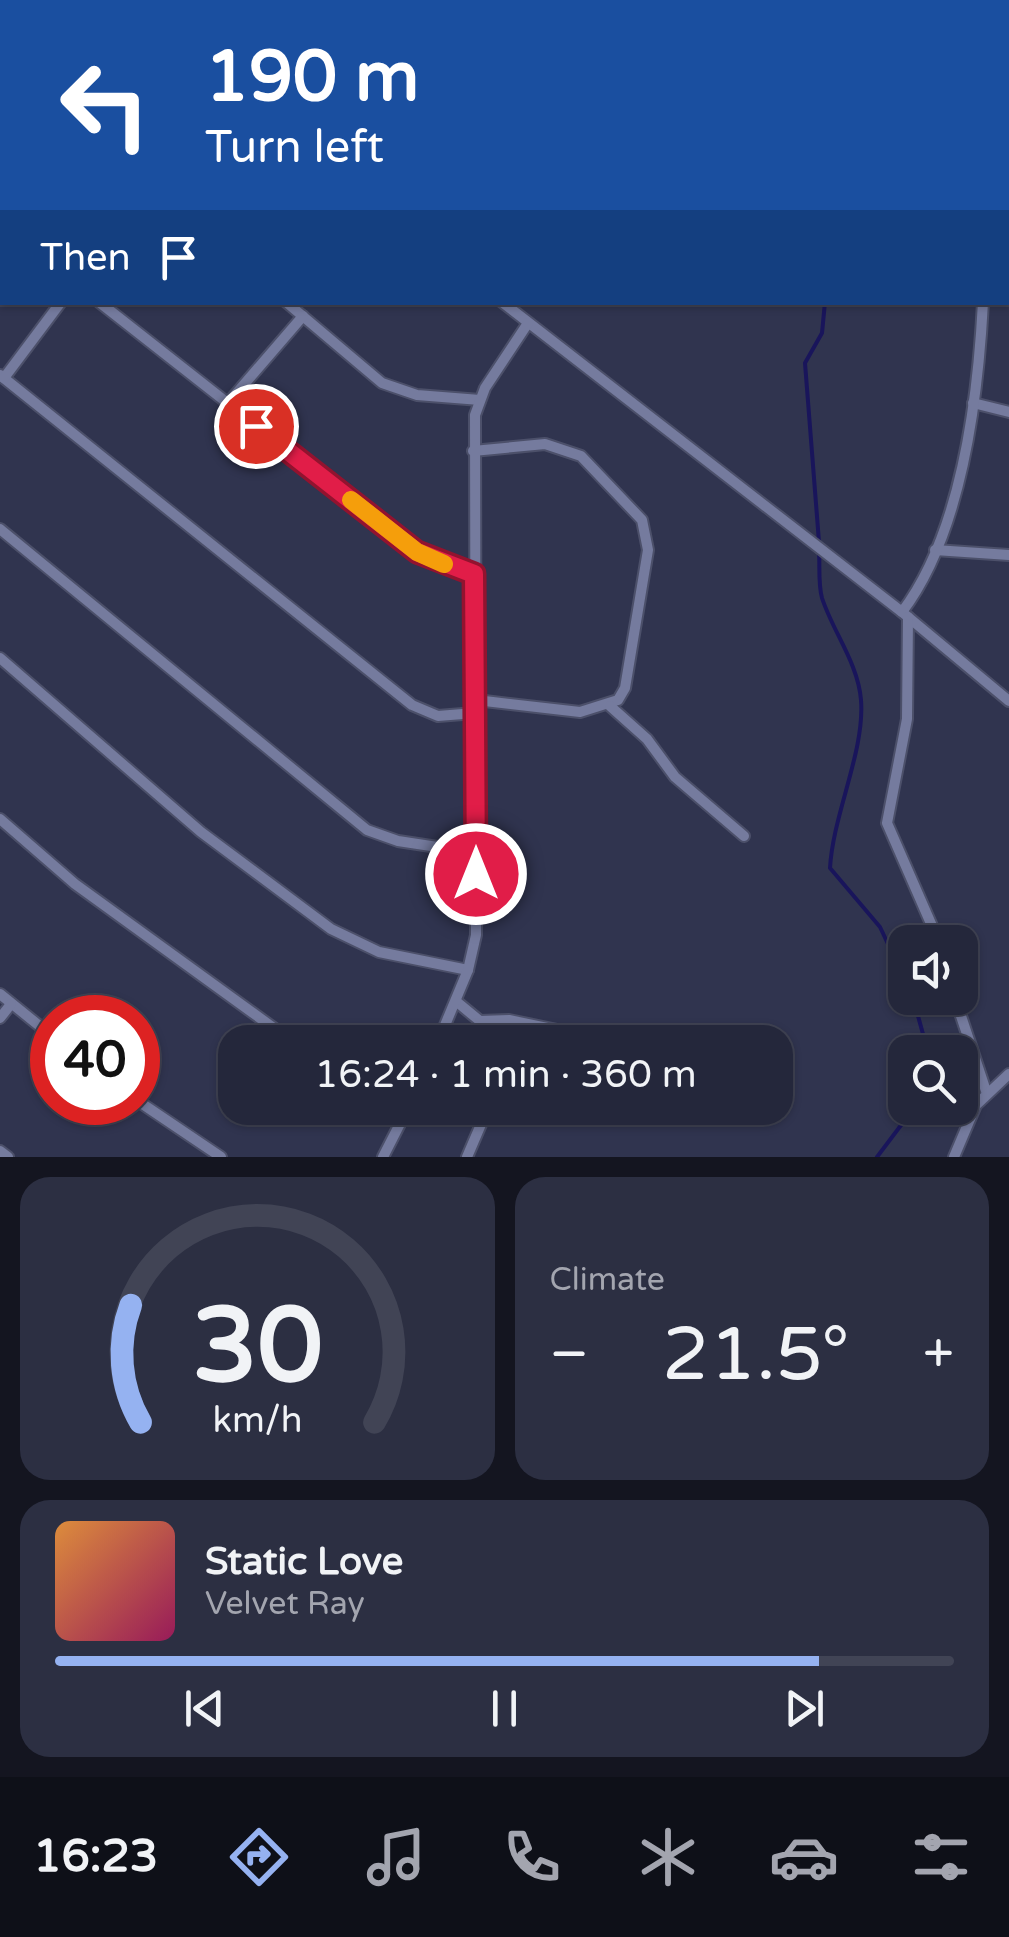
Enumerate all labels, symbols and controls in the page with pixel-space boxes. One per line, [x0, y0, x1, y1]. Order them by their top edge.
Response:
text: 190 m [205, 36, 419, 120]
icon: left [40, 40, 170, 170]
text: Turn left [205, 121, 384, 175]
icon: arrive [151, 230, 206, 285]
text: Then [40, 235, 131, 281]
pin [214, 384, 299, 469]
icon: arrive [229, 399, 284, 454]
position arrow [424, 822, 528, 926]
map controls [888, 925, 978, 1125]
button: sound [888, 925, 978, 1015]
speed limit sign: 40 [30, 995, 160, 1125]
button: search [888, 1035, 978, 1125]
text: 16:24 · 1 min · 360 m [314, 1052, 697, 1098]
text: Climate [550, 1261, 665, 1299]
text: 30 [192, 1285, 323, 1410]
text: 21.5° [662, 1310, 850, 1400]
text: − [550, 1322, 589, 1388]
text: + [923, 1322, 954, 1388]
text: km/h [212, 1399, 302, 1442]
text: Static Love [205, 1539, 403, 1585]
text: Velvet Ray [205, 1585, 365, 1623]
icon: previous [177, 1681, 232, 1736]
icon: pause [477, 1681, 532, 1736]
icon: next [777, 1681, 832, 1736]
icon: directions [224, 1822, 294, 1892]
icon: music [361, 1822, 431, 1892]
icon: phone [497, 1822, 567, 1892]
icon: climate [633, 1822, 703, 1892]
icon: car [769, 1822, 839, 1892]
icon: filters [906, 1822, 976, 1892]
text: 16:23 [33, 1830, 158, 1884]

